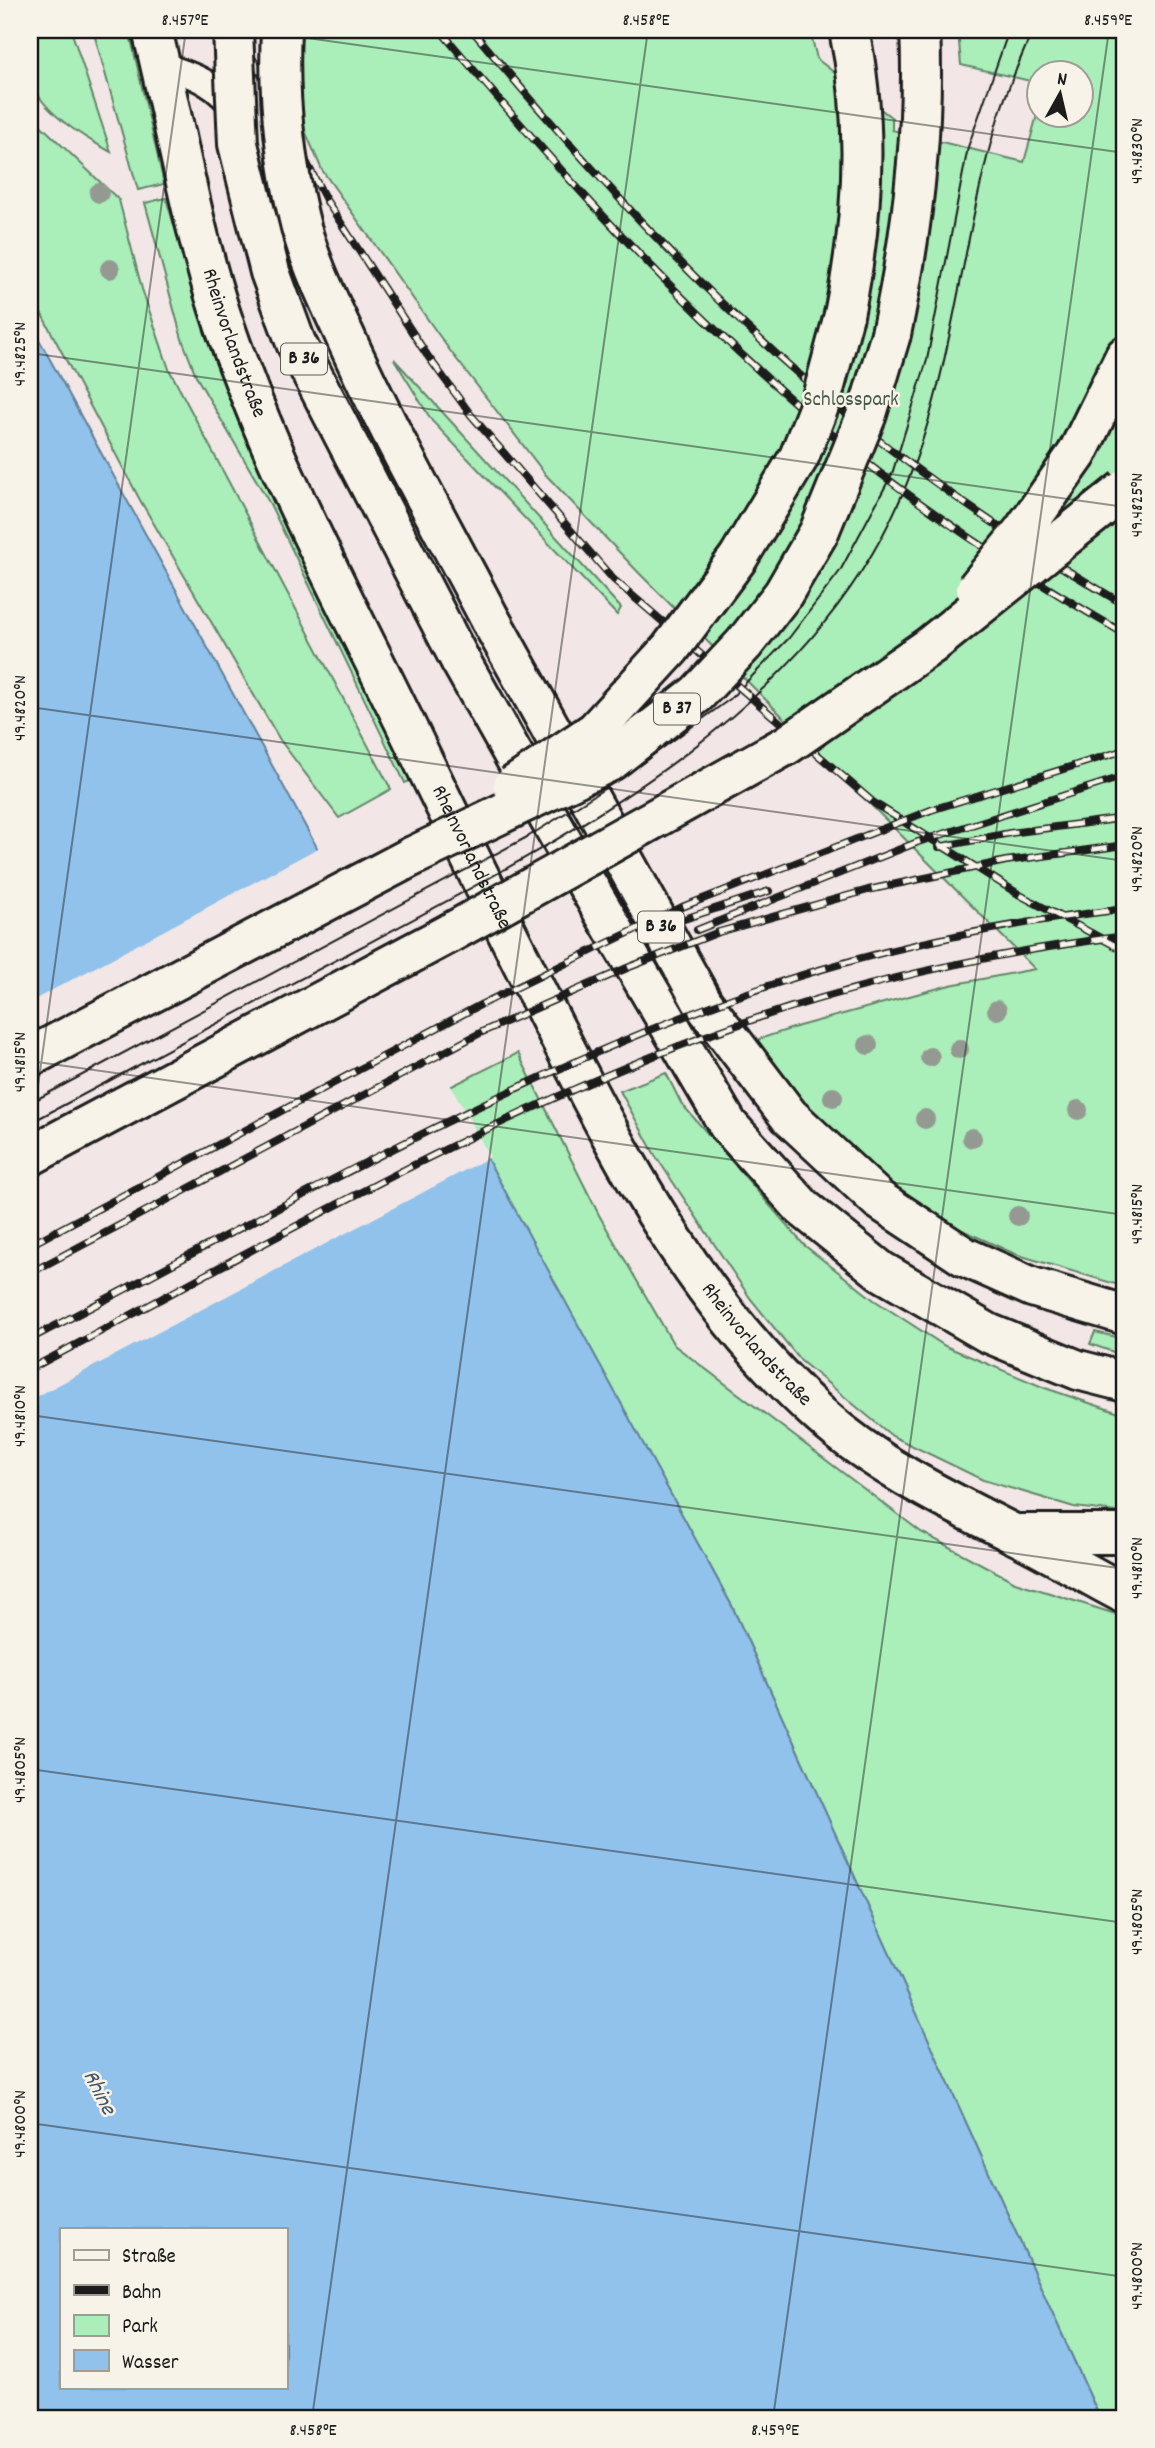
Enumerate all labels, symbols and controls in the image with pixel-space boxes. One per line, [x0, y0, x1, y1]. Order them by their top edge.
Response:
text: 8.457°E [162, 9, 208, 34]
text: 8.458°E [622, 9, 670, 34]
text: 8.459°E [1084, 9, 1132, 34]
north arrow [1026, 60, 1096, 130]
text: N [1055, 67, 1068, 95]
text: 49.4830°N [1126, 118, 1151, 184]
street label: Rheinvorlandstraße [193, 265, 273, 423]
text: 49.4825°N [9, 322, 34, 386]
road number: B 36 [281, 344, 327, 374]
park label: Schlosspark [803, 386, 899, 416]
text: 49.4825°N [1126, 473, 1151, 537]
text: 49.4820°N [9, 675, 34, 741]
road number: B 37 [654, 694, 700, 724]
street label: Rheinvorlandstraße [423, 781, 518, 935]
text: 49.4820°N [1126, 826, 1151, 892]
road number: B 36 [638, 911, 684, 942]
text: 49.4815°N [9, 1032, 34, 1092]
text: 49.4815°N [1126, 1184, 1151, 1244]
street label: Rheinvorlandstraße [693, 1277, 818, 1414]
text: 49.4810°N [9, 1385, 34, 1447]
text: 49.4810°N [1126, 1537, 1151, 1599]
text: 49.4805°N [9, 1737, 34, 1803]
text: 49.4805°N [1126, 1889, 1151, 1955]
water label: Rhine [73, 2065, 124, 2123]
text: 49.4800°N [9, 2090, 34, 2158]
legend [60, 2228, 287, 2388]
text: 49.4800°N [1126, 2242, 1151, 2310]
text: Straße [122, 2243, 176, 2273]
text: Bahn [122, 2279, 161, 2309]
text: Park [122, 2313, 158, 2343]
text: Wasser [122, 2349, 179, 2379]
text: 8.458°E [289, 2419, 337, 2444]
text: 8.459°E [751, 2419, 799, 2444]

